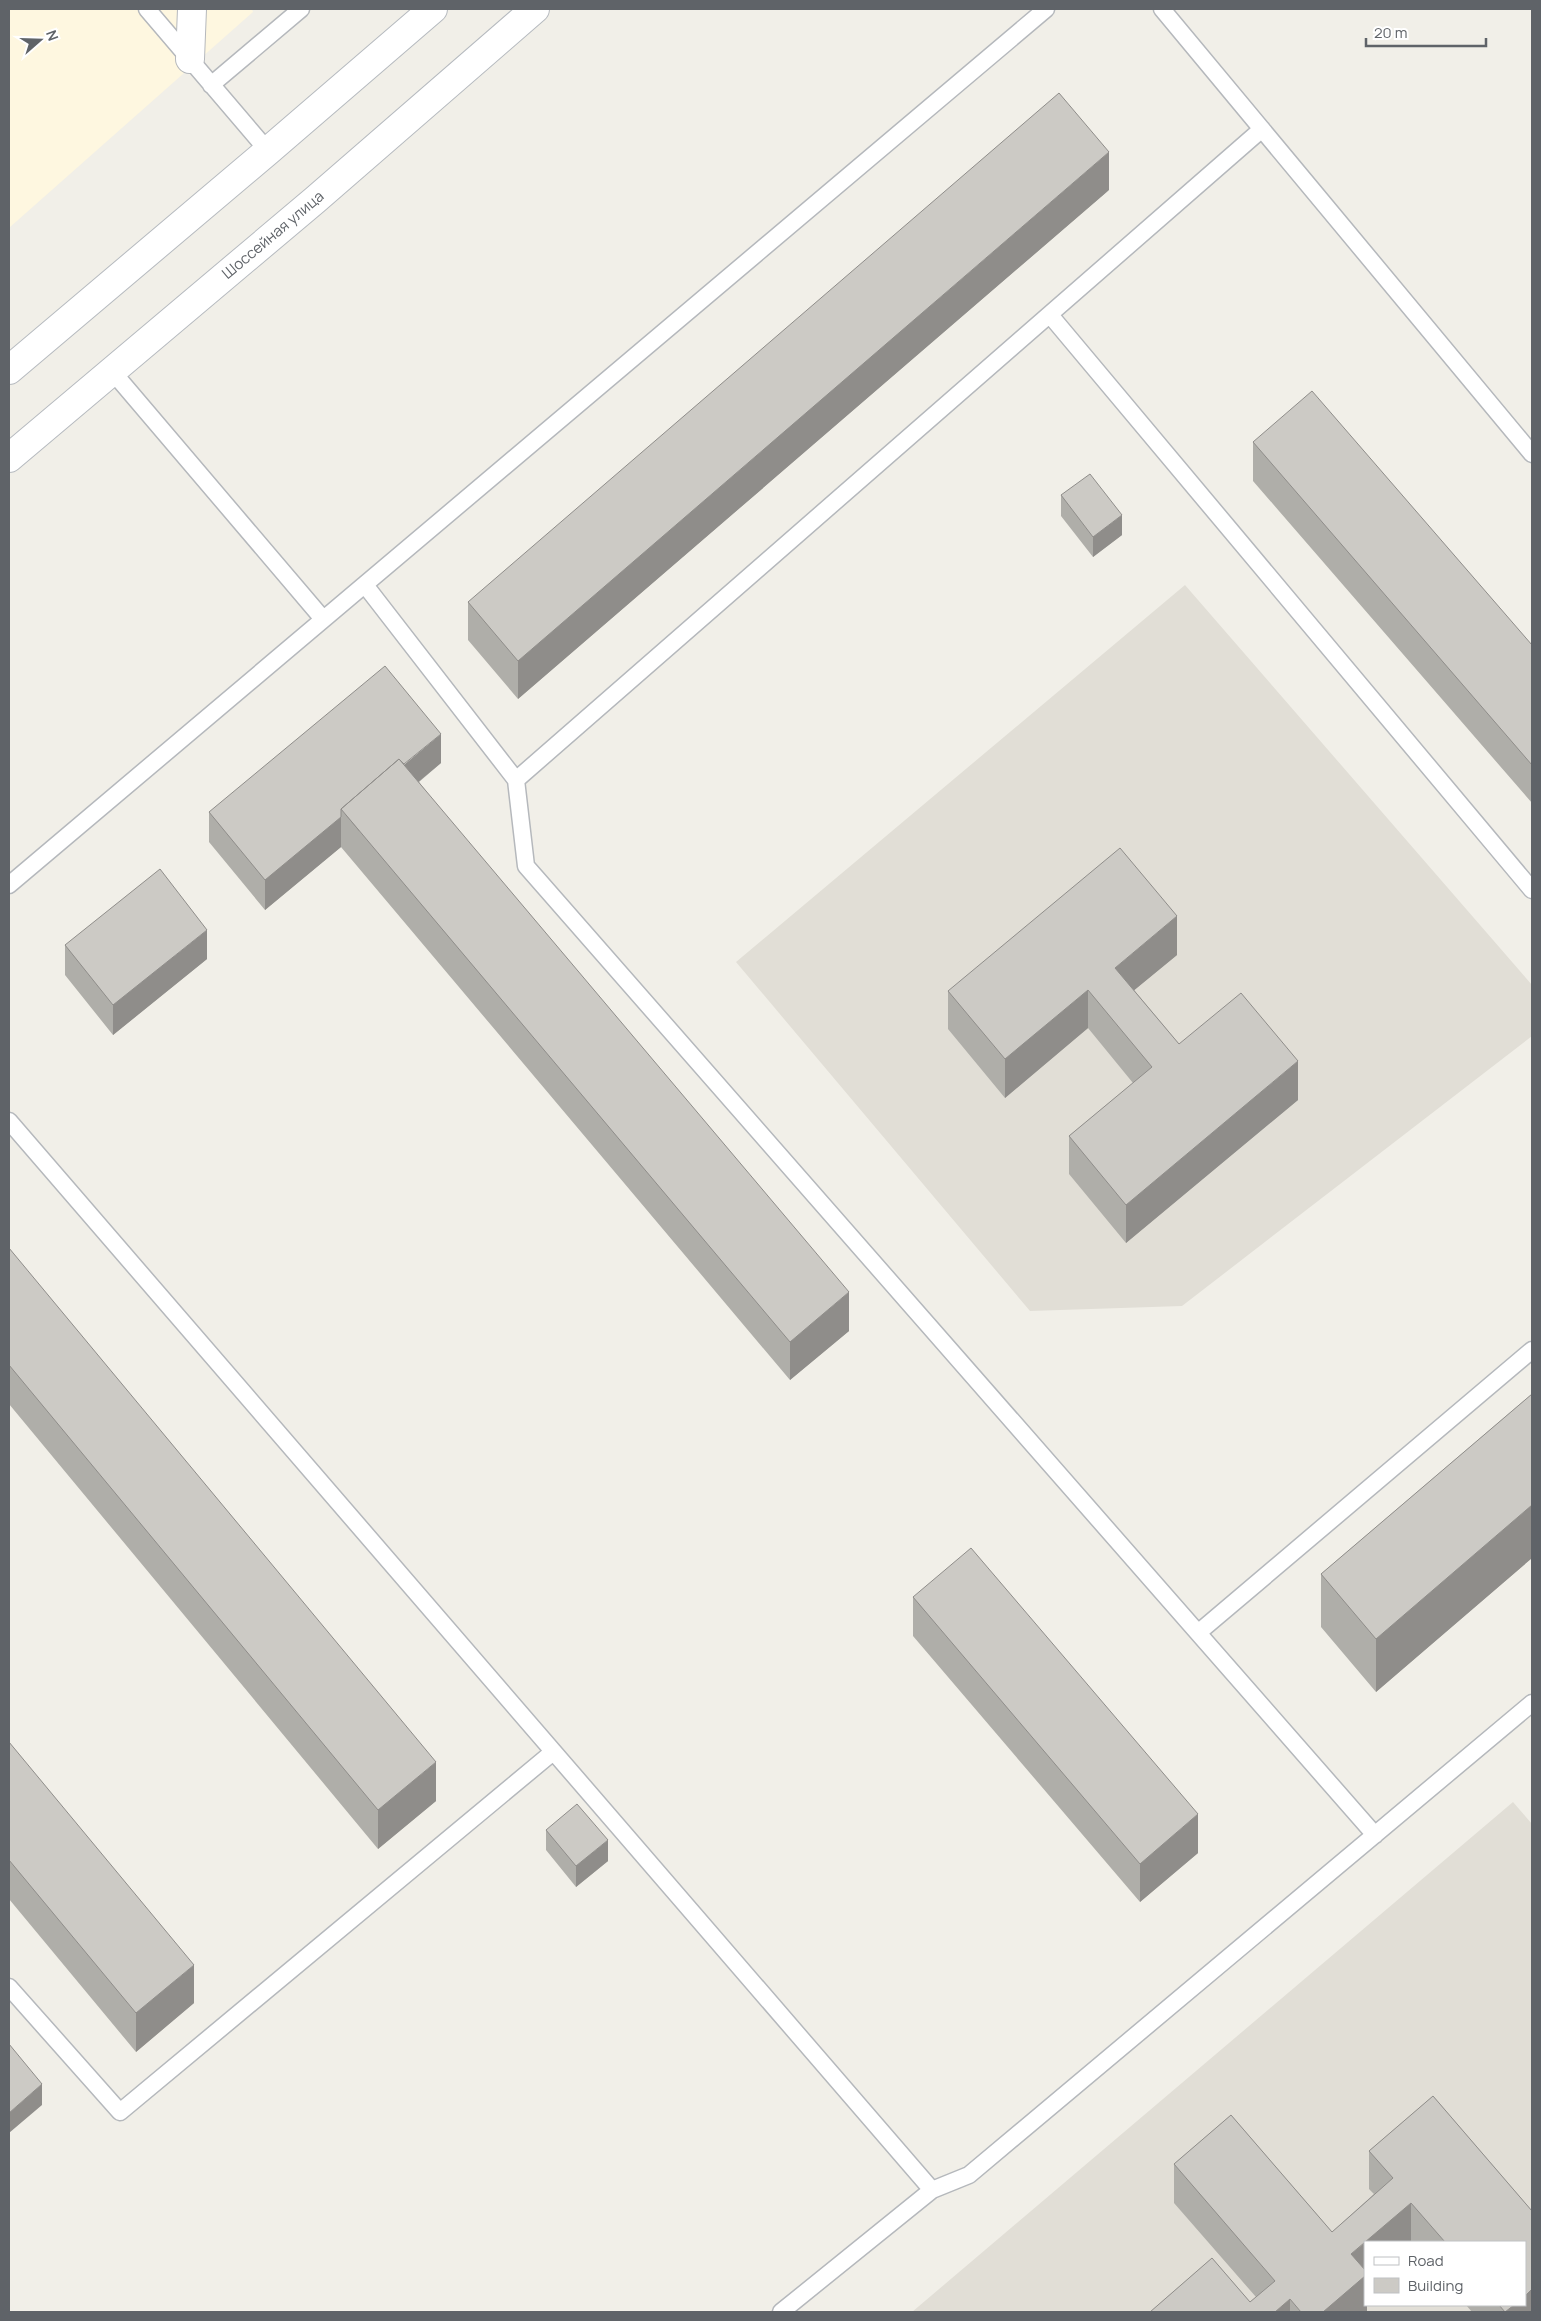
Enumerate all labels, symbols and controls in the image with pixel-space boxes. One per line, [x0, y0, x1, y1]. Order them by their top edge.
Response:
north arrow [15, 15, 65, 65]
scale bar [1366, 15, 1486, 47]
text: 20 m [1374, 22, 1407, 43]
text: N [42, 27, 63, 43]
street label: Шоссейная улица [217, 186, 328, 283]
legend [1364, 2241, 1526, 2306]
text: Road [1408, 2250, 1444, 2271]
text: Building [1408, 2275, 1463, 2296]

